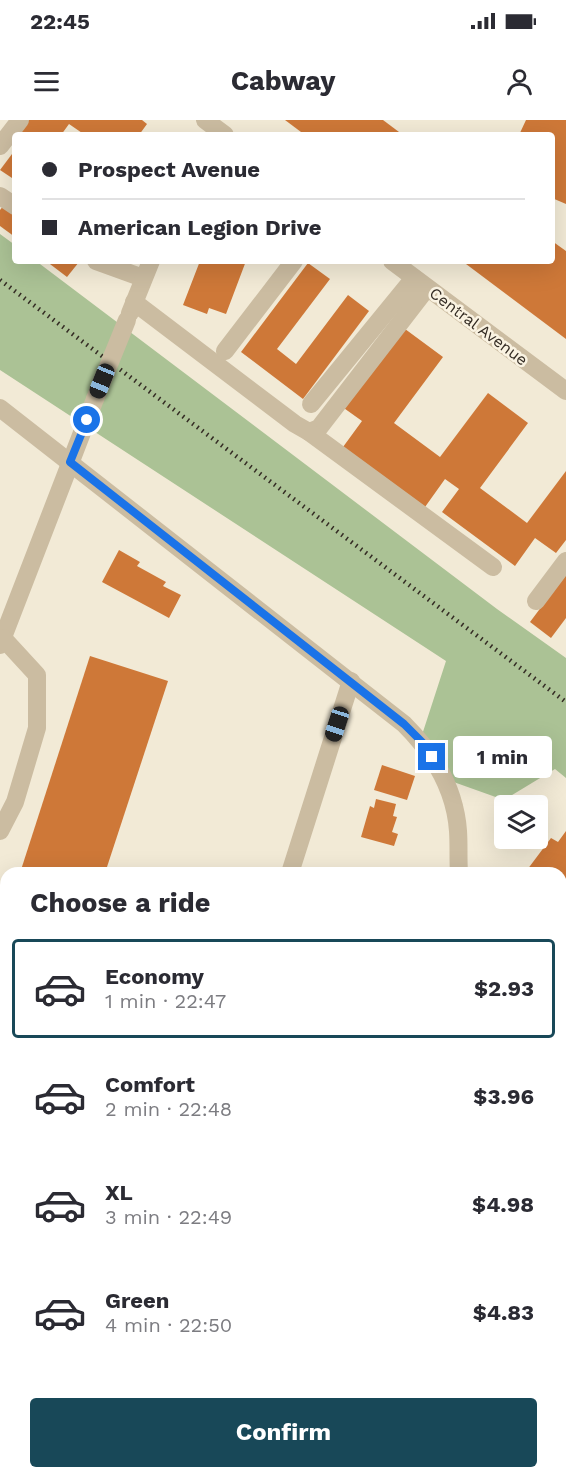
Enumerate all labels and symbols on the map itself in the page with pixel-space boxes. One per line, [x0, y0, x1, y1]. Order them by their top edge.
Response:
street label: Central Avenue [426, 283, 531, 369]
car [87, 361, 117, 401]
route start [73, 406, 100, 433]
car [323, 704, 351, 744]
callout: 1 min [453, 736, 552, 778]
route end [418, 743, 445, 770]

